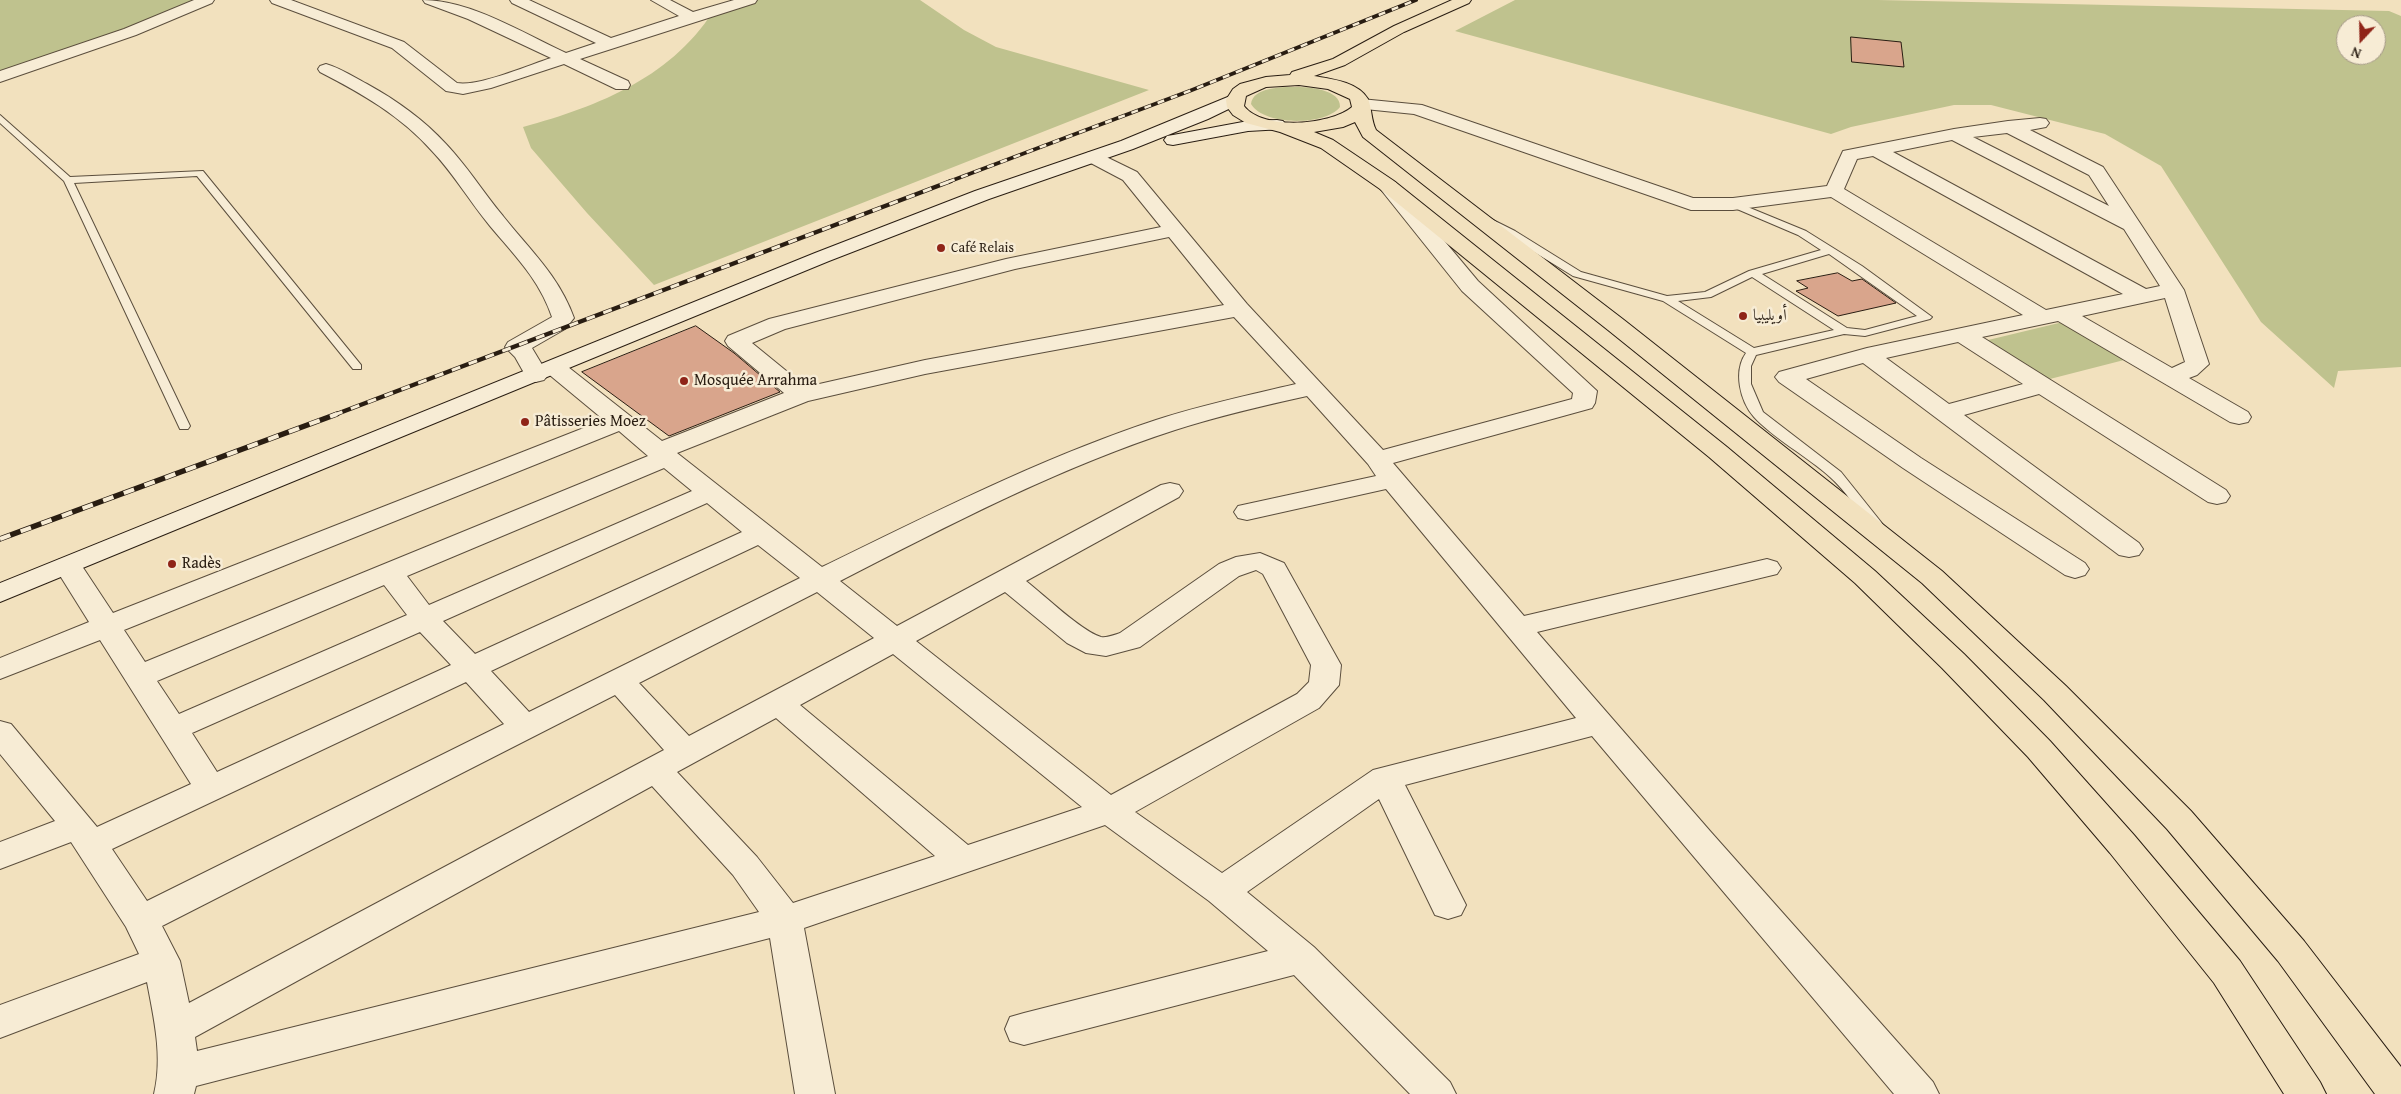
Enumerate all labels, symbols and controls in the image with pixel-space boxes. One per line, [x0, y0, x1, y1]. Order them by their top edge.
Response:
north arrow [2336, 15, 2386, 65]
text: N [2348, 42, 2364, 64]
place label: Café Relais [951, 240, 1014, 256]
marker: Café Relais [935, 242, 947, 254]
place label: أويليبيا [1753, 306, 1787, 326]
marker: أويليبيا [1737, 310, 1749, 322]
place label: Mosquée Arrahma [694, 371, 817, 391]
marker: Mosquée Arrahma [678, 375, 690, 387]
place label: Pâtisseries Moez [535, 412, 646, 432]
marker: Pâtisseries Moez [519, 416, 531, 428]
place label: Radès [182, 554, 221, 574]
marker: Radès [166, 558, 178, 570]

